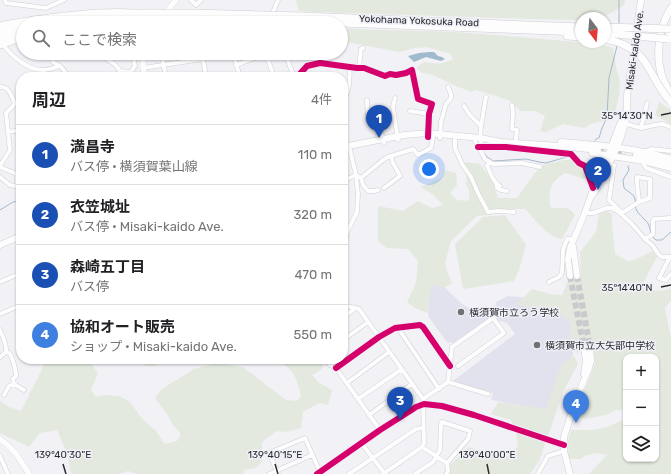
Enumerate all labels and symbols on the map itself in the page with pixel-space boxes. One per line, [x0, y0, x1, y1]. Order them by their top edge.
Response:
street label: Misaki-kaido Ave. [623, 10, 647, 91]
north arrow [575, 12, 611, 48]
street label: Yokohama Yokosuka Road [359, 13, 479, 29]
pin: 1 [366, 105, 392, 138]
text: 35°14'30"N [601, 110, 653, 122]
pin: 2 [585, 157, 611, 190]
your location [419, 159, 439, 179]
text: 35°14'40"N [601, 282, 653, 294]
marker: 横須賀市立ろう学校 [456, 307, 466, 317]
place label: 横須賀市立ろう学校 [469, 307, 559, 319]
marker: 横須賀市立大矢部中学校 [532, 340, 542, 350]
place label: 横須賀市立大矢部中学校 [545, 340, 655, 352]
pin: 3 [387, 387, 413, 420]
pin: 4 [563, 390, 589, 423]
text: 139°40'30"E [35, 449, 91, 461]
text: 139°40'15"E [248, 449, 302, 461]
text: 139°40'00"E [459, 449, 515, 461]

